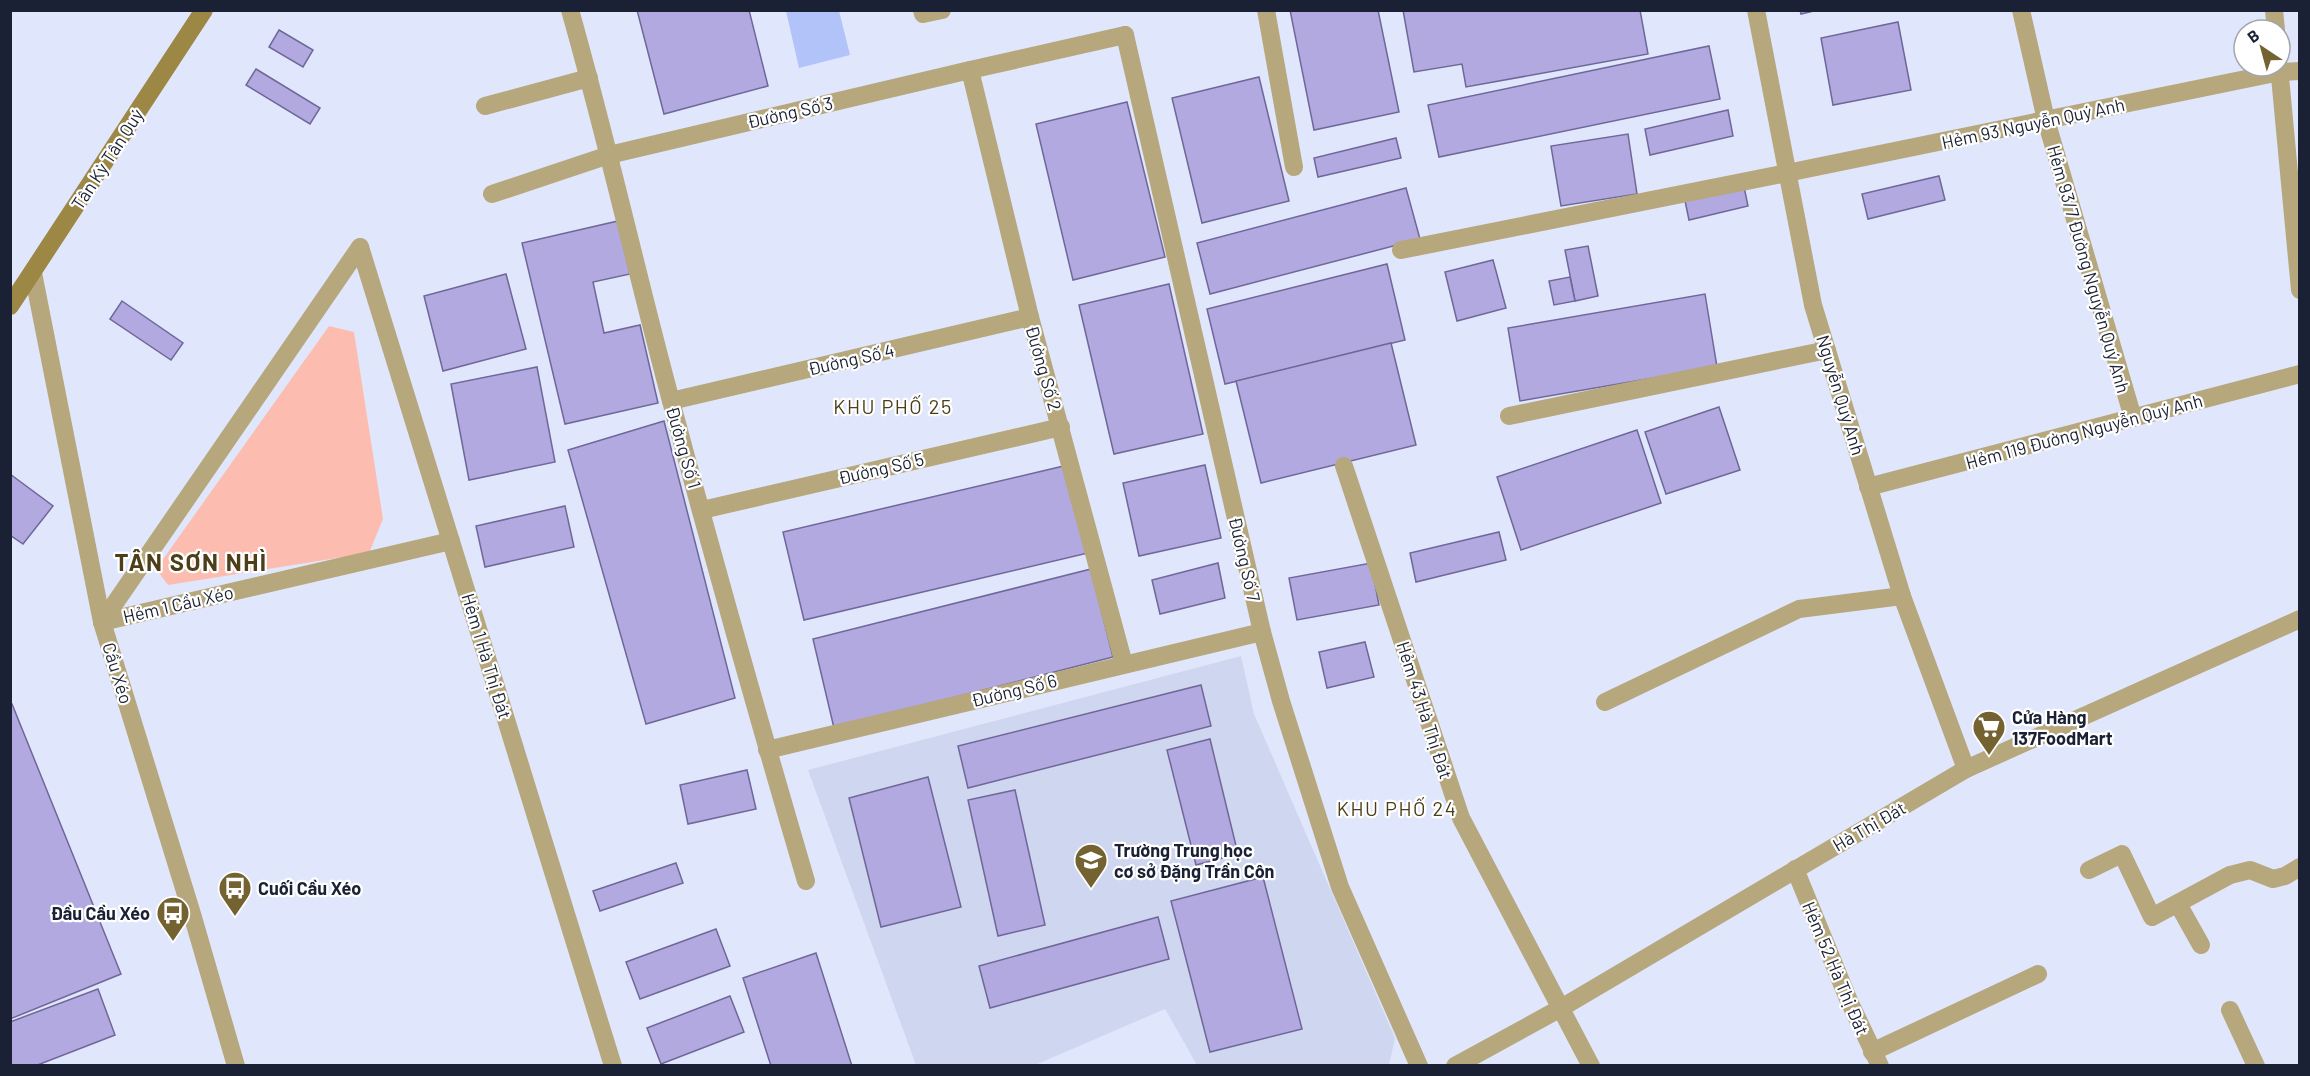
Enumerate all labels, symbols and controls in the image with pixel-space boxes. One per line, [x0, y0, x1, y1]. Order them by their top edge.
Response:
north arrow [2232, 18, 2292, 78]
text: B [2243, 25, 2263, 46]
street label: Đường Số 3 [745, 91, 835, 133]
street label: Hẻm 93 Nguyễn Quý Anh [1939, 93, 2127, 153]
street label: Tân Kỳ Tân Quý [66, 104, 148, 214]
street label: Hẻm 93/7 Đường Nguyễn Quý Anh [2043, 143, 2135, 395]
street label: Đường Số 2 [1021, 323, 1067, 413]
street label: Nguyễn Quý Anh [1812, 332, 1870, 458]
street label: Đường Số 4 [806, 338, 896, 380]
street label: Hẻm 119 Đường Nguyễn Quý Anh [1963, 389, 2205, 473]
district label: KHU PHỐ 25 [833, 394, 953, 418]
street label: Đường Số 1 [662, 403, 706, 491]
street label: Đường Số 5 [836, 447, 926, 489]
street label: Đường Số 7 [1225, 514, 1266, 604]
district label: TÂN SƠN NHÌ [114, 547, 268, 576]
street label: Hẻm 1 Cầu Xéo [121, 581, 235, 627]
street label: Hẻm 1 Hà Thị Đát [457, 590, 517, 722]
street label: Hẻm 43 Hà Thị Đát [1392, 638, 1458, 782]
street label: Cầu Xéo [98, 640, 138, 706]
street label: Đường Số 6 [969, 669, 1059, 711]
place label: Cửa Hàng 137FoodMart [2012, 706, 2113, 749]
supermarket icon: Cửa Hàng 137FoodMart [1971, 709, 2007, 756]
district label: KHU PHỐ 24 [1337, 796, 1457, 820]
street label: Hà Thị Đát [1829, 796, 1909, 856]
place label: Trường Trung học cơ sở Đặng Trần Côn [1114, 839, 1274, 882]
school or university icon: Trường Trung học cơ sở Đặng Trần Côn [1073, 842, 1109, 889]
bus stop icon: Cuối Cầu Xéo [217, 870, 253, 917]
place label: Cuối Cầu Xéo [258, 877, 361, 899]
bus stop icon: Đầu Cầu Xéo [155, 895, 191, 942]
street label: Hẻm 52 Hà Thị Đát [1798, 898, 1874, 1038]
place label: Đầu Cầu Xéo [51, 902, 150, 924]

